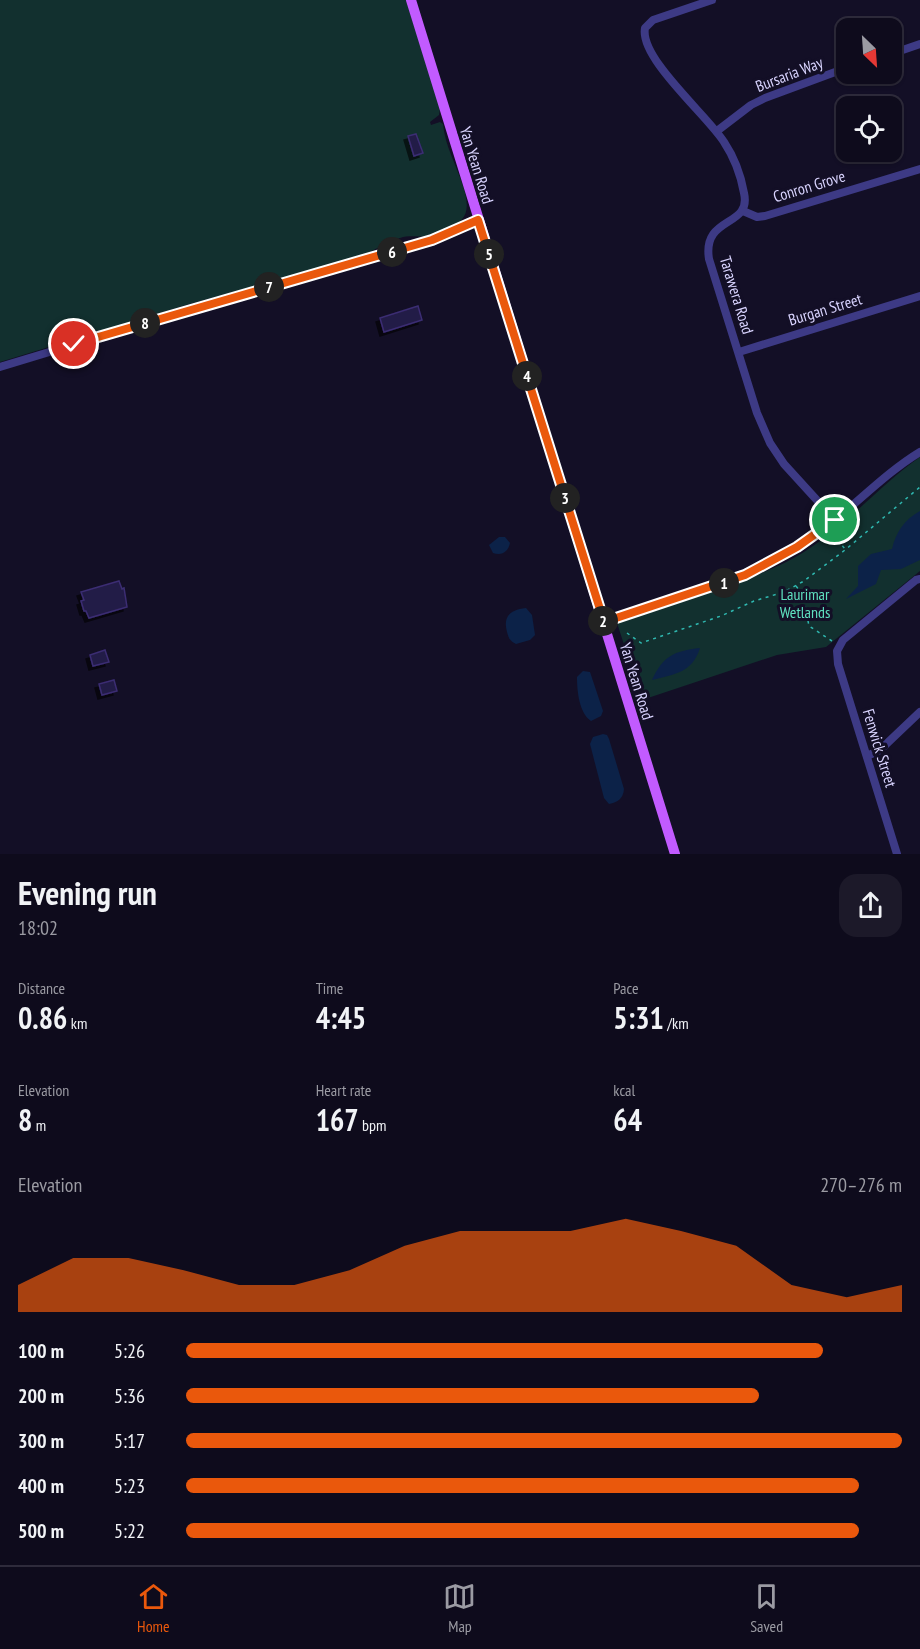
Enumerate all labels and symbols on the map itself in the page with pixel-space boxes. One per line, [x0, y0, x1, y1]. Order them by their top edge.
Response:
north arrow [836, 18, 902, 84]
street label: Bursaria Way [752, 52, 826, 96]
street label: Yan Yean Road [456, 124, 498, 206]
street label: Conron Grove [771, 166, 847, 206]
pin: 6 [377, 237, 407, 267]
pin: 5 [474, 239, 504, 269]
street label: Tarawera Road [716, 254, 758, 336]
pin: 7 [254, 272, 284, 302]
street label: Burgan Street [786, 288, 865, 330]
pin: 8 [130, 308, 160, 338]
pin [48, 318, 99, 369]
pin: 4 [512, 361, 542, 391]
pin: 3 [550, 483, 580, 513]
pin [809, 494, 860, 545]
pin: 1 [709, 568, 739, 598]
park label: Laurimar Wetlands [780, 584, 830, 622]
pin: 2 [588, 606, 618, 636]
street label: Yan Yean Road [616, 640, 658, 722]
street label: Fenwick Street [859, 706, 902, 790]

